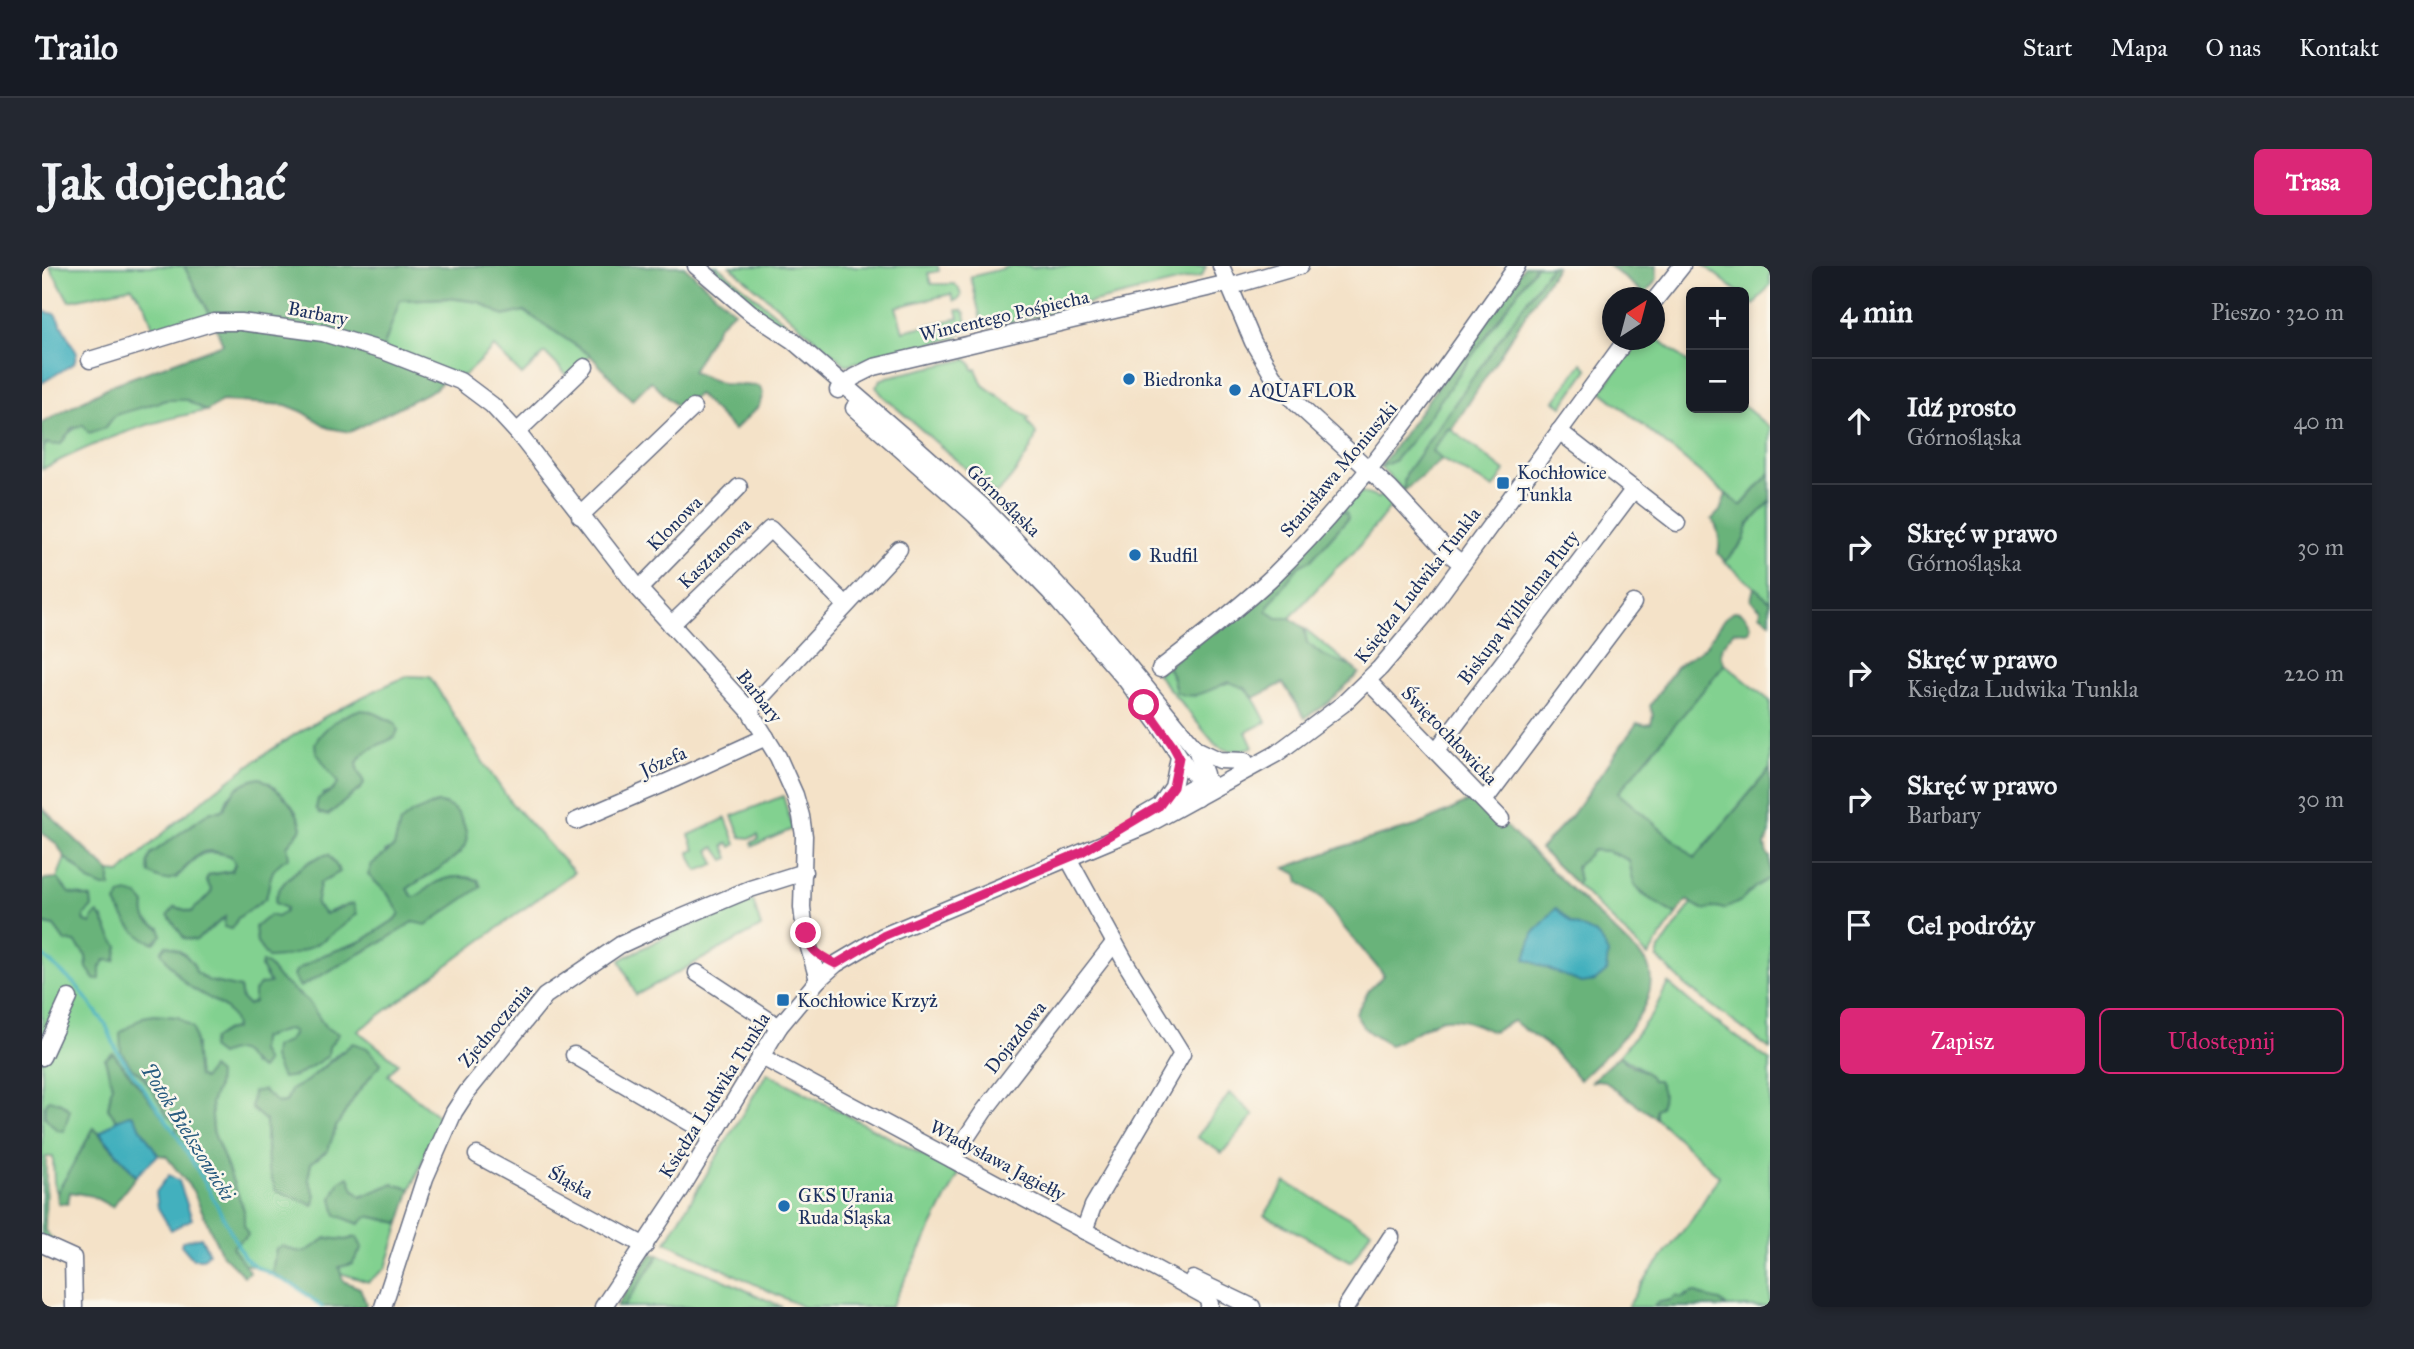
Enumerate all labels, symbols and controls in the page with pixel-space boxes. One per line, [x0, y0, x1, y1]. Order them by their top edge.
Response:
text: Trailo [35, 28, 118, 68]
text: Start [2023, 33, 2073, 63]
text: Mapa [2111, 33, 2168, 63]
text: O nas [2206, 33, 2261, 63]
text: Kontakt [2299, 33, 2379, 63]
button: Trasa [2254, 149, 2372, 215]
text: Jak dojechać [42, 153, 286, 212]
street label: Wincentego Pośpiecha [917, 285, 1092, 347]
north arrow [1602, 287, 1665, 350]
map controls [1686, 287, 1749, 413]
button: + [1686, 287, 1749, 350]
text: 4 min [1840, 294, 1913, 330]
street label: Barbary [286, 296, 351, 331]
text: Pieszo · 320 m [2211, 298, 2344, 326]
button: − [1686, 350, 1749, 413]
place label: Biedronka [1143, 368, 1223, 391]
marker: Biedronka [1121, 371, 1137, 387]
place label: AQUAFLOR [1248, 379, 1356, 402]
marker: AQUAFLOR [1227, 382, 1243, 398]
text: Idź prosto [1907, 391, 2016, 423]
street label: Stanisława Moniuszki [1275, 397, 1402, 542]
icon: ahead [1840, 402, 1878, 440]
text: 40 m [2294, 407, 2344, 435]
text: Górnośląska [1907, 423, 2021, 451]
street label: Górnośląska [962, 459, 1046, 542]
place label: Kochłowice Tunkla [1517, 461, 1607, 506]
marker: Kochłowice Tunkla [1495, 475, 1511, 491]
street label: Klonowa [642, 490, 707, 556]
street label: Księdza Ludwika Tunkla [1349, 502, 1486, 668]
street label: Kasztanowa [673, 512, 756, 594]
text: Skręć w prawo [1907, 517, 2057, 549]
street label: Biskupa Wilhelma Pluty [1453, 525, 1584, 689]
icon: right [1840, 528, 1878, 566]
text: 30 m [2297, 533, 2344, 561]
place label: Rudfil [1149, 544, 1199, 567]
marker: Rudfil [1127, 547, 1143, 563]
text: Górnośląska [1907, 549, 2021, 577]
text: Skręć w prawo [1907, 643, 2057, 675]
icon: right [1840, 654, 1878, 692]
text: 220 m [2284, 659, 2344, 687]
street label: Barbary [732, 665, 788, 728]
text: Księdza Ludwika Tunkla [1907, 675, 2139, 703]
street label: Świętochłowicka [1397, 680, 1504, 790]
route start [1128, 689, 1159, 720]
street label: Józefa [635, 741, 691, 783]
text: Skręć w prawo [1907, 769, 2057, 801]
icon: right [1840, 780, 1878, 818]
text: 30 m [2297, 785, 2344, 813]
text: Barbary [1907, 801, 1981, 829]
icon: arrive [1840, 906, 1878, 944]
text: Cel podróży [1907, 909, 2035, 941]
route end [790, 917, 821, 948]
street label: Zjednoczenia [454, 978, 538, 1072]
place label: Kochłowice Krzyż [797, 989, 938, 1012]
marker: Kochłowice Krzyż [775, 992, 791, 1008]
street label: Dojazdowa [980, 996, 1051, 1078]
street label: Księdza Ludwika Tunkla [654, 1007, 775, 1182]
button: Zapisz [1840, 1008, 2085, 1074]
button: Udostępnij [2099, 1008, 2344, 1074]
water label: Potok Bielszowicki [135, 1058, 241, 1206]
street label: Władysława Jagiełły [925, 1115, 1071, 1207]
street label: Śląska [544, 1160, 599, 1205]
place label: GKS Urania Ruda Śląska [798, 1184, 895, 1229]
marker: GKS Urania Ruda Śląska [776, 1198, 792, 1214]

